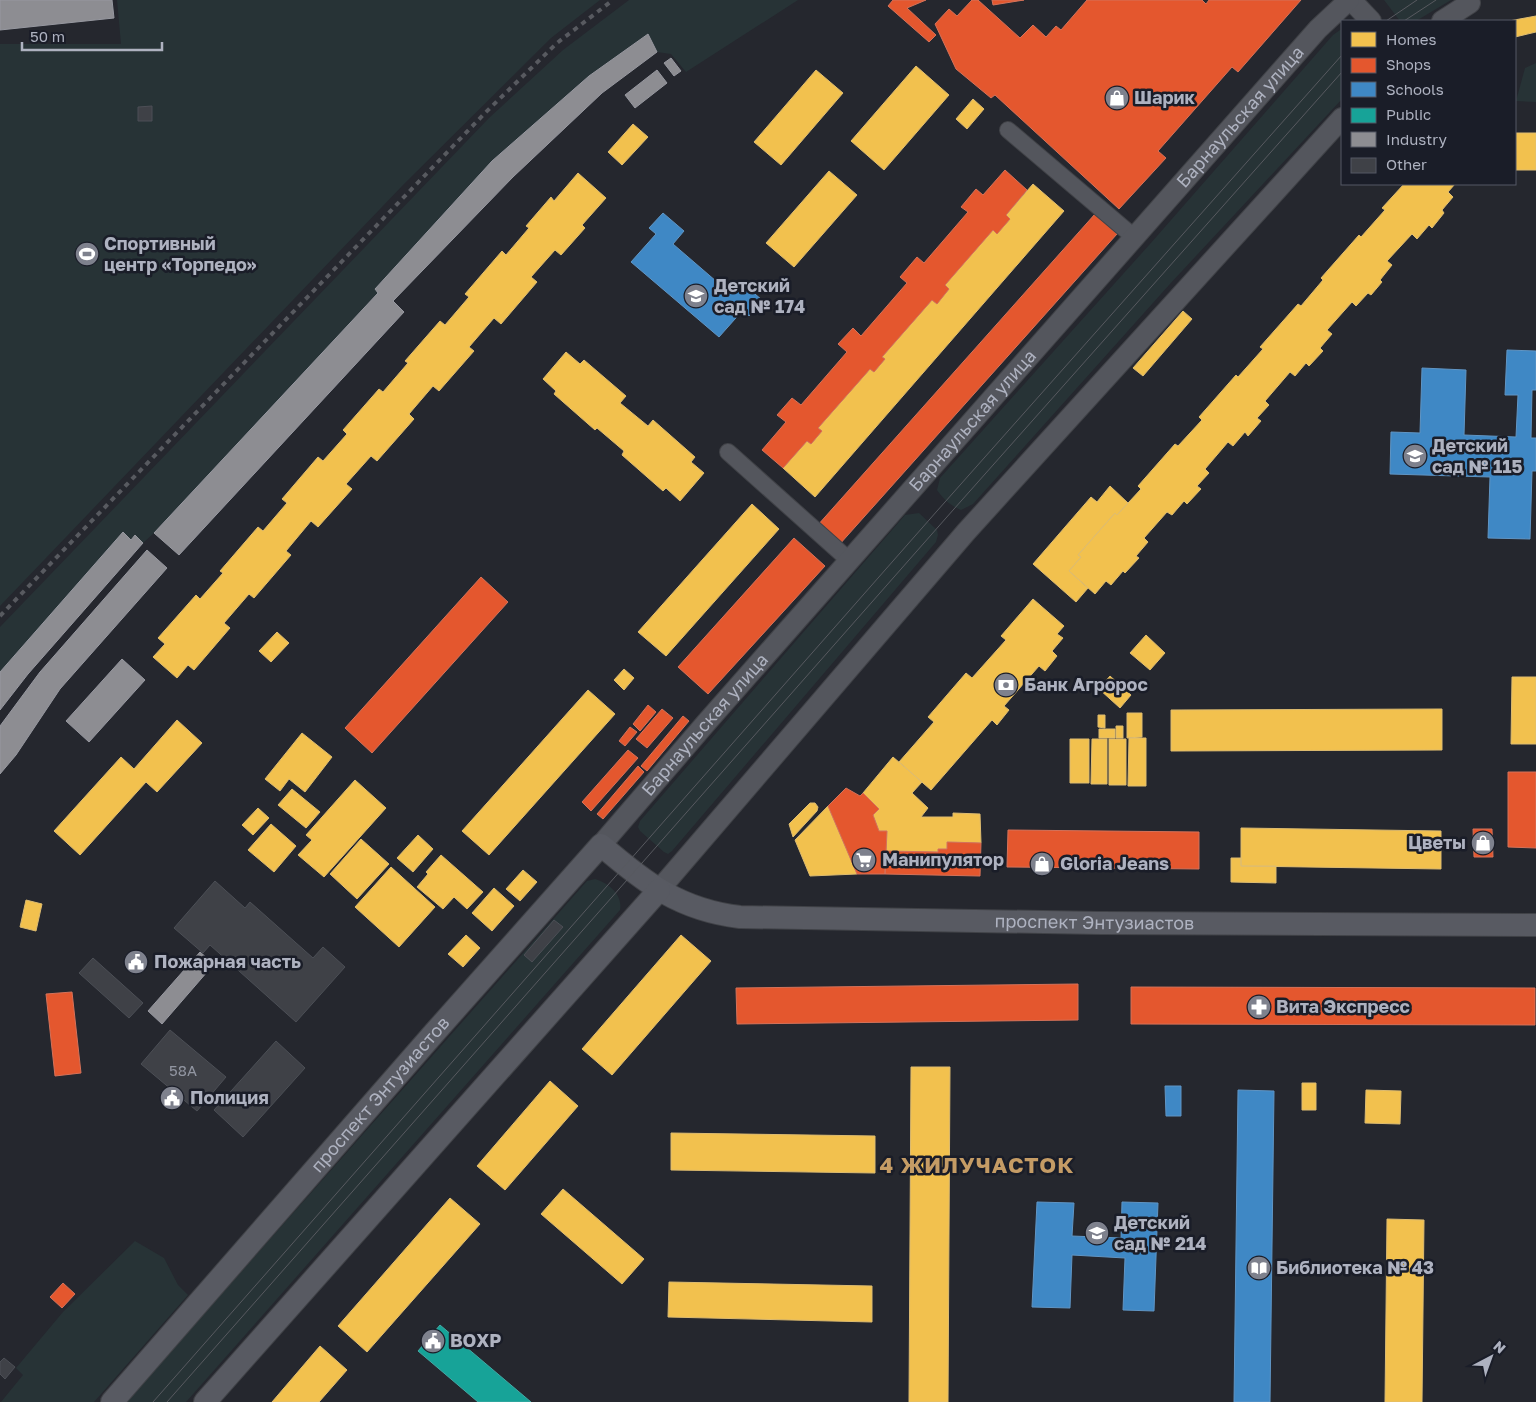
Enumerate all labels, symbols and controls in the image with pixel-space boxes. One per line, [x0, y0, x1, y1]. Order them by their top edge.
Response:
scale bar [22, 20, 162, 52]
legend [1341, 20, 1516, 185]
text: 50 m [30, 27, 65, 45]
text: Homes [1386, 30, 1436, 48]
street label: Барнаульская улица [1171, 41, 1308, 192]
text: Shops [1386, 55, 1431, 73]
text: Schools [1386, 80, 1444, 98]
shop icon: Шарик [1104, 85, 1130, 111]
place label: Шарик [1134, 86, 1195, 108]
text: Public [1386, 105, 1431, 123]
text: Industry [1386, 130, 1447, 148]
text: Other [1386, 155, 1427, 173]
place label: Спортивный центр «Торпедо» [104, 232, 257, 275]
sports icon: Спортивный центр «Торпедо» [74, 241, 100, 267]
place label: Детский сад № 174 [714, 274, 805, 317]
school or university icon: Детский сад № 174 [683, 283, 709, 309]
street label: Барнаульская улица [904, 345, 1040, 495]
place label: Детский сад № 115 [1432, 434, 1523, 477]
school or university icon: Детский сад № 115 [1402, 443, 1428, 469]
street label: Барнаульская улица [636, 648, 772, 800]
bank icon: Банк Агророс [993, 672, 1019, 698]
place label: Банк Агророс [1024, 673, 1148, 695]
shop icon: Цветы [1470, 830, 1496, 856]
place label: Цветы [1408, 831, 1466, 853]
supermarket icon: Манипулятор [851, 847, 877, 873]
place label: Манипулятор [882, 848, 1004, 870]
shop icon: Gloria Jeans [1029, 851, 1055, 877]
place label: Gloria Jeans [1060, 852, 1169, 874]
street label: проспект Энтузиастов [994, 909, 1194, 933]
public building icon: Пожарная часть [123, 949, 149, 975]
place label: Пожарная часть [154, 950, 301, 972]
pharmacy icon: Вита Экспресс [1246, 994, 1272, 1020]
place label: Вита Экспресс [1276, 995, 1410, 1017]
street label: проспект Энтузиастов [306, 1012, 454, 1176]
house number: 58А [169, 1061, 197, 1079]
public building icon: Полиция [159, 1085, 185, 1111]
place label: Полиция [190, 1086, 269, 1108]
district label: 4 ЖИЛУЧАСТОК [880, 1151, 1074, 1178]
place label: Детский сад № 214 [1114, 1211, 1207, 1254]
school or university icon: Детский сад № 214 [1084, 1220, 1110, 1246]
library icon: Библиотека № 43 [1246, 1255, 1272, 1281]
place label: Библиотека № 43 [1276, 1256, 1434, 1278]
public building icon: ВОХР [420, 1328, 446, 1354]
place label: ВОХР [450, 1329, 501, 1351]
north arrow [1466, 1332, 1516, 1382]
text: N [1490, 1337, 1509, 1357]

